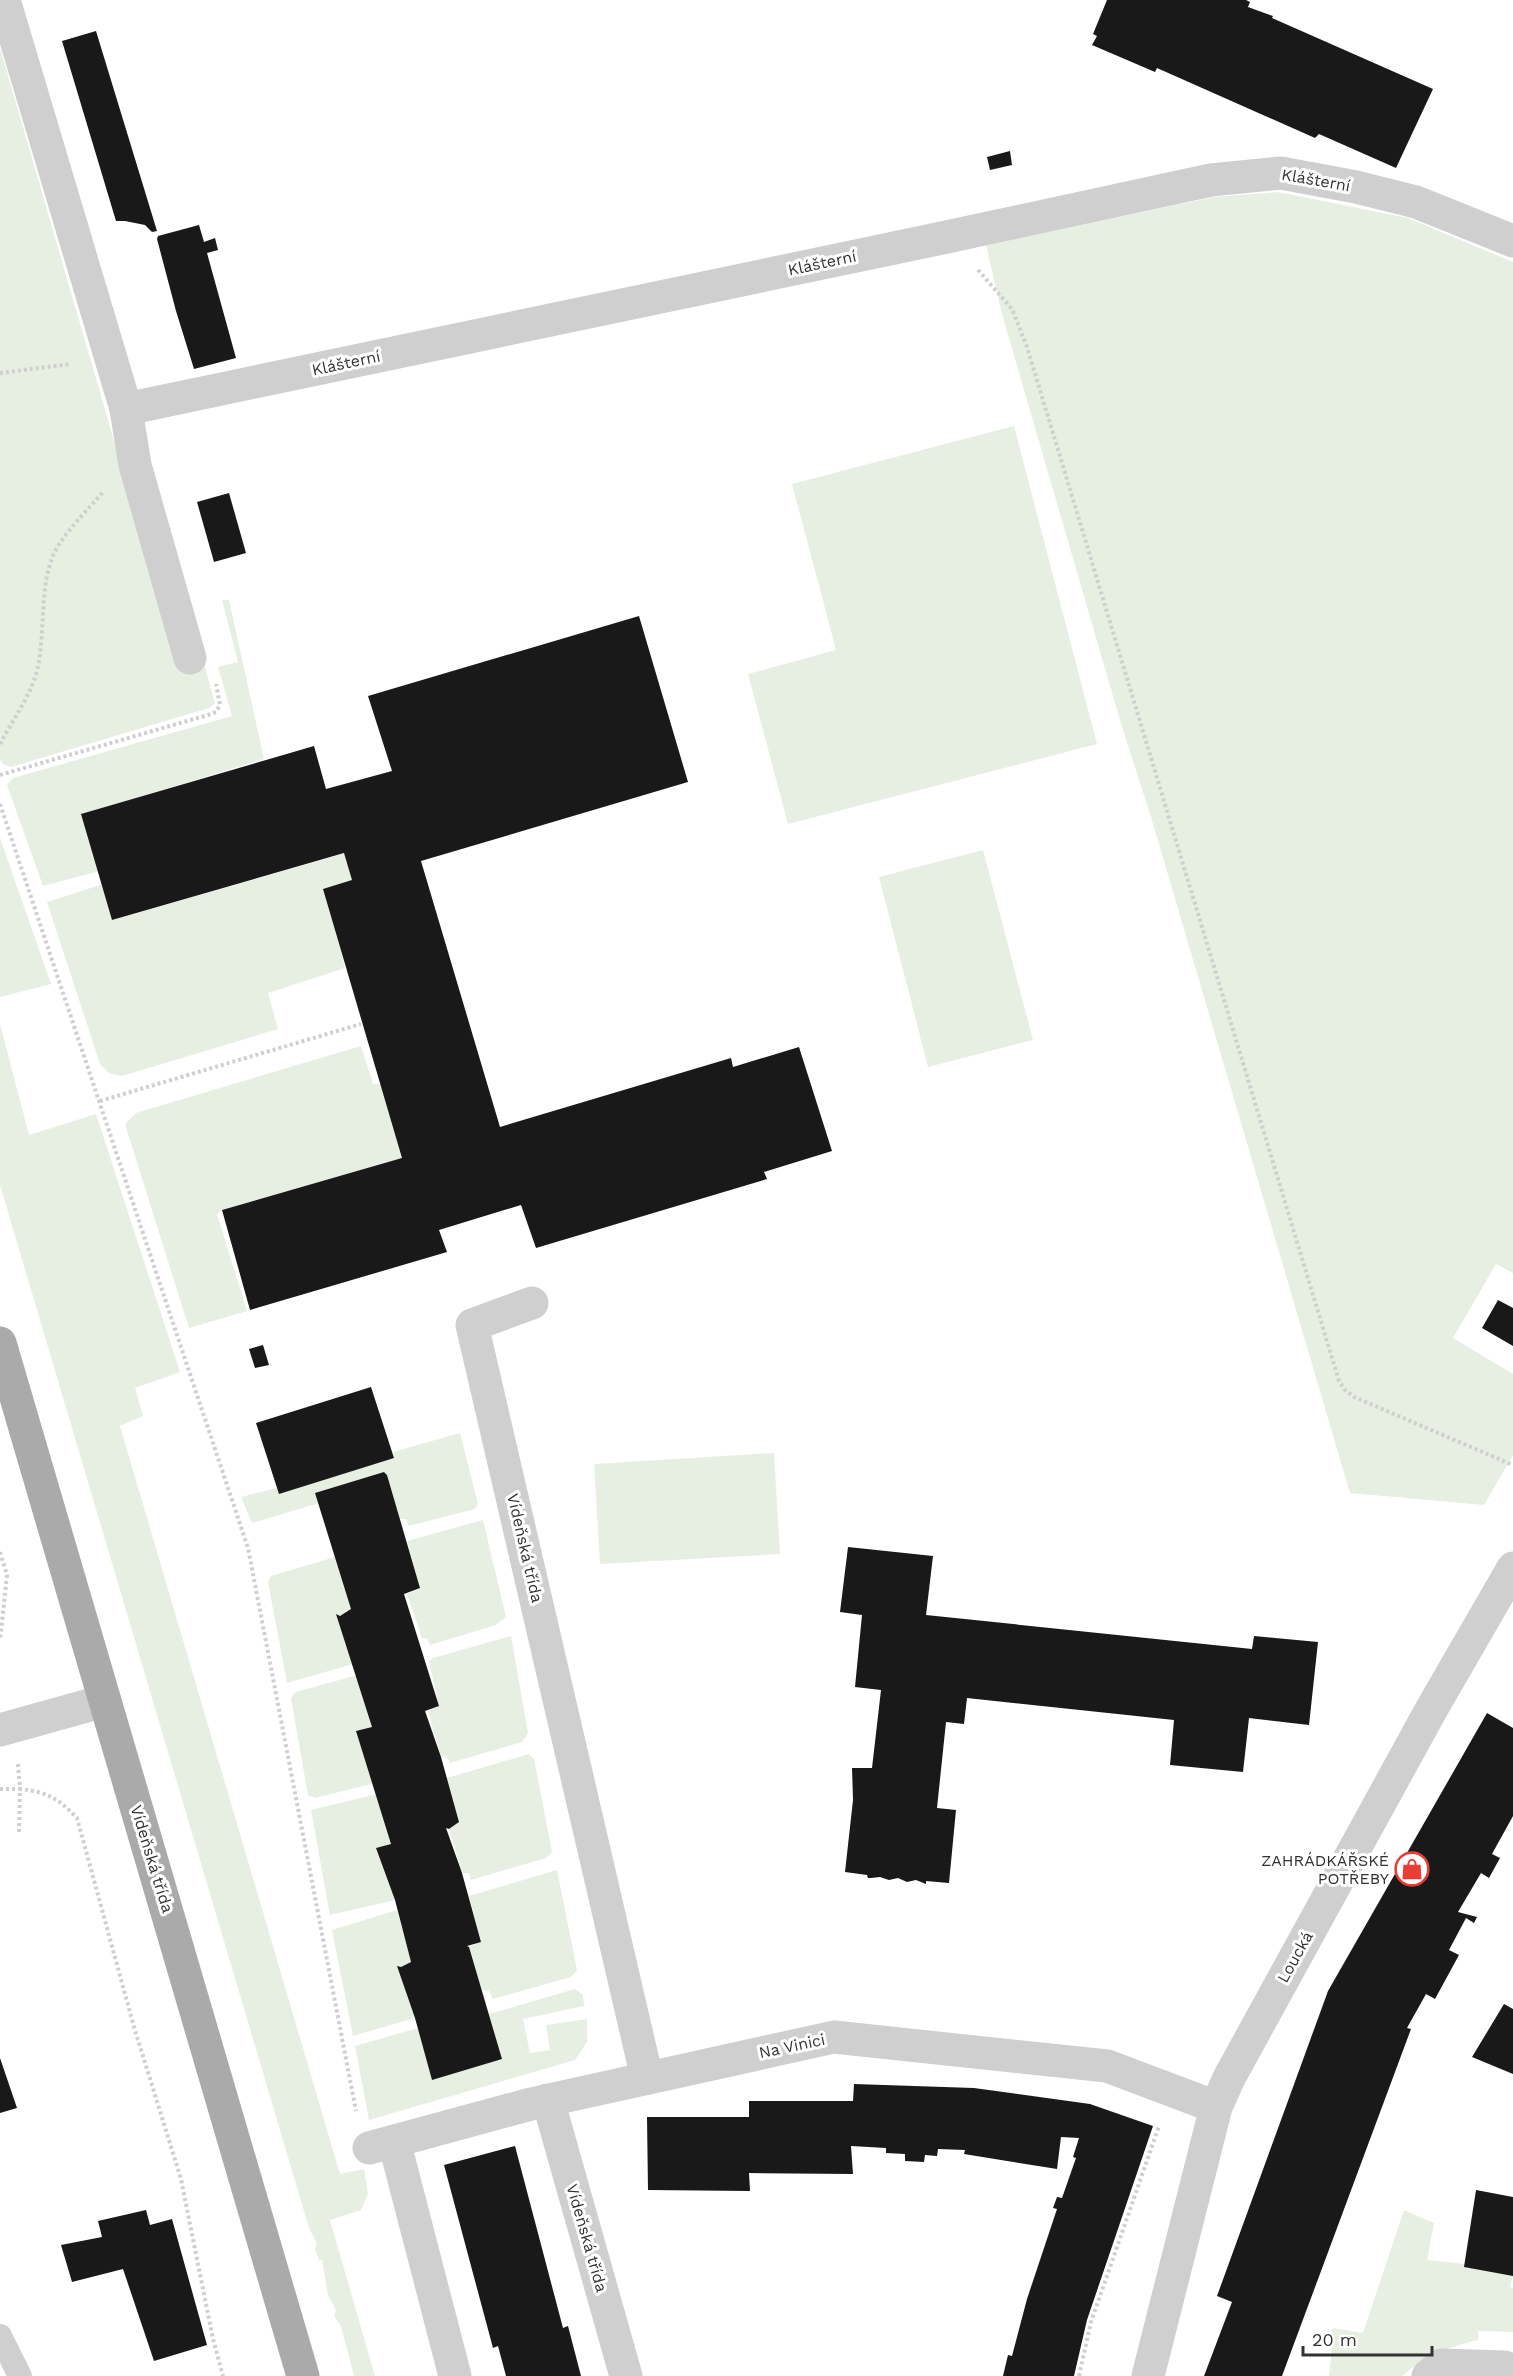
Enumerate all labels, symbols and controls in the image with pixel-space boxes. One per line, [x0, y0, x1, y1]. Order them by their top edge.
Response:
street label: Klášterní [1280, 165, 1352, 195]
street label: Klášterní [786, 246, 858, 280]
street label: Klášterní [310, 346, 382, 380]
street label: Vídeňská třída [503, 1492, 547, 1604]
street label: Vídeňská třída [127, 1803, 177, 1915]
place label: ZAHRÁDKÁŘSKÉ POTŘEBY [1261, 1851, 1389, 1888]
shop icon: ZAHRÁDKÁŘSKÉ POTŘEBY [1394, 1851, 1430, 1887]
street label: Loucká [1273, 1928, 1317, 1986]
street label: Na Vinici [757, 2030, 827, 2062]
street label: Vídeňská třída [562, 2182, 612, 2294]
scale bar [1303, 2319, 1432, 2357]
text: 20 m [1312, 2329, 1357, 2350]

